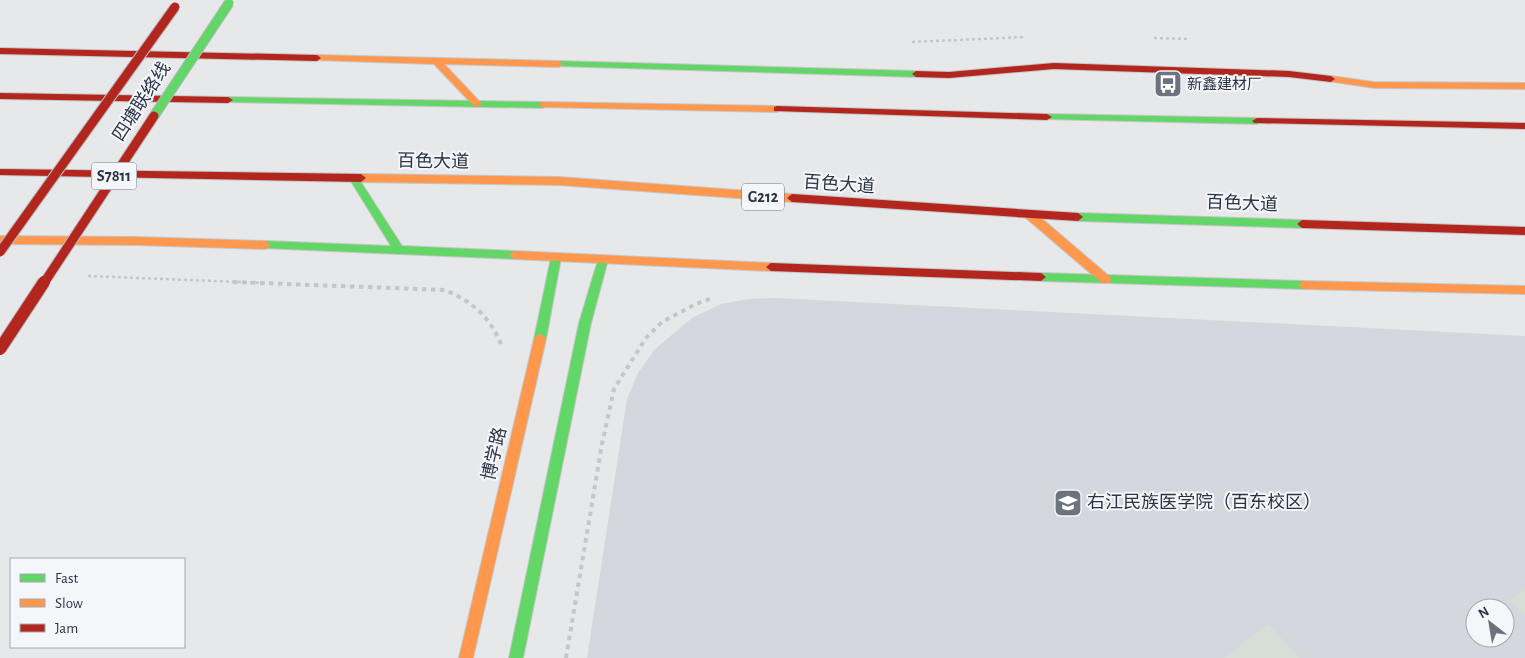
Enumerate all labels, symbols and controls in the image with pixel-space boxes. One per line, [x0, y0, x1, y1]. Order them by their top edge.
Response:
street label: 四塘联络线 [108, 58, 174, 145]
bus stop icon: 新鑫建材厂 [1153, 69, 1183, 99]
place label: 新鑫建材厂 [1187, 75, 1262, 92]
street label: 百色大道 [397, 150, 469, 172]
road number: S7811 [92, 162, 136, 190]
street label: 百色大道 [802, 172, 876, 196]
road number: G212 [742, 183, 784, 210]
street label: 百色大道 [1206, 192, 1278, 214]
street label: 博学路 [478, 425, 510, 482]
school or university icon: 右江民族医学院（百东校区） [1053, 488, 1083, 518]
place label: 右江民族医学院（百东校区） [1087, 492, 1321, 512]
legend [10, 558, 185, 648]
text: Fast [55, 571, 79, 586]
text: Slow [55, 596, 83, 611]
north arrow [1465, 598, 1515, 648]
text: N [1476, 604, 1492, 621]
text: Jam [55, 621, 78, 636]

